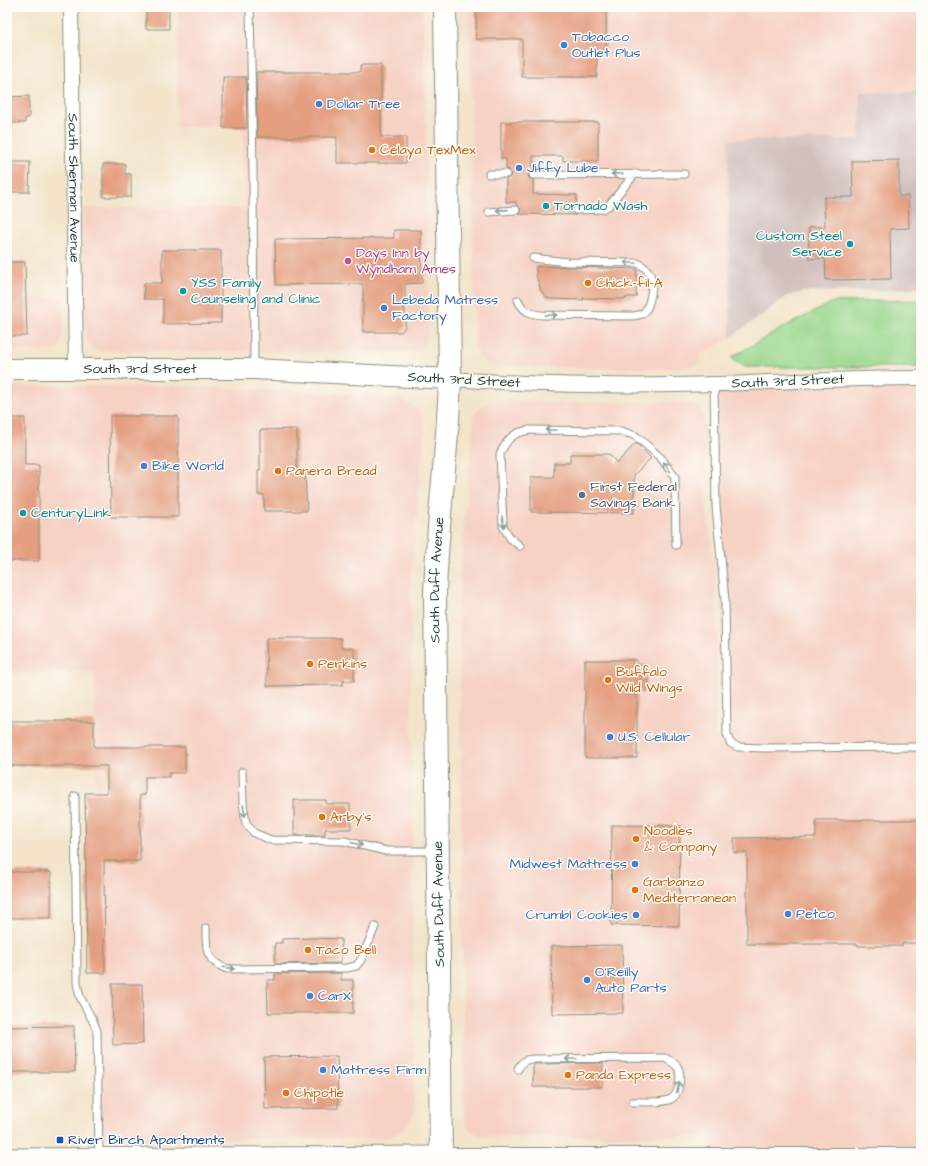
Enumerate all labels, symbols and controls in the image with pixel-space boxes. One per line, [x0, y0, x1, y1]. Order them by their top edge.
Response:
place label: Tobacco Outlet Plus [572, 27, 640, 63]
marker: Tobacco Outlet Plus [559, 40, 569, 50]
place label: Dollar Tree [327, 94, 401, 114]
marker: Dollar Tree [314, 99, 324, 109]
street label: South Sherman Avenue [62, 113, 85, 263]
place label: Celaya TexMex [380, 140, 476, 160]
marker: Celaya TexMex [367, 145, 377, 155]
place label: Jiffy Lube [527, 158, 599, 178]
marker: Jiffy Lube [514, 163, 524, 173]
one-way arrow [611, 170, 624, 178]
place label: Tornado Wash [554, 196, 647, 216]
marker: Tornado Wash [541, 201, 551, 211]
one-way arrow [496, 207, 509, 214]
place label: Custom Steel Service [756, 226, 842, 262]
marker: Custom Steel Service [845, 239, 855, 249]
place label: Days Inn by Wyndham Ames [356, 243, 456, 279]
marker: Days Inn by Wyndham Ames [343, 256, 353, 266]
one-way arrow [624, 259, 637, 266]
place label: YSS Family Counseling and Clinic [191, 273, 321, 309]
place label: Chick-fil-A [596, 273, 663, 293]
marker: Chick-fil-A [583, 278, 593, 288]
marker: YSS Family Counseling and Clinic [178, 286, 188, 296]
place label: Lebeda Matress Factory [392, 290, 498, 326]
marker: Lebeda Matress Factory [379, 303, 389, 313]
one-way arrow [544, 311, 557, 319]
street label: South 3rd Street [83, 359, 197, 379]
street label: South 3rd Street [407, 367, 521, 393]
street label: South 3rd Street [731, 369, 845, 394]
one-way arrow [545, 426, 558, 434]
place label: Bike World [152, 456, 224, 476]
marker: Bike World [139, 461, 149, 471]
place label: Panera Bread [286, 461, 377, 481]
one-way arrow [663, 461, 671, 472]
marker: Panera Bread [273, 466, 283, 476]
place label: First Federal Savings Bank [590, 477, 677, 513]
marker: First Federal Savings Bank [577, 490, 587, 500]
place label: CenturyLink [31, 503, 111, 523]
marker: CenturyLink [18, 508, 28, 518]
one-way arrow [500, 515, 508, 528]
street label: South Duff Avenue [425, 516, 450, 643]
place label: Perkins [318, 654, 367, 674]
marker: Perkins [305, 659, 315, 669]
place label: Buffalo Wild Wings [616, 662, 683, 698]
marker: Buffalo Wild Wings [603, 675, 613, 685]
place label: U.S. Cellular [618, 727, 691, 747]
marker: U.S. Cellular [605, 732, 615, 742]
one-way arrow [240, 804, 248, 817]
place label: Arby's [330, 807, 372, 827]
marker: Arby's [317, 812, 327, 822]
place label: Noodles & Company [644, 821, 718, 857]
marker: Noodles & Company [631, 834, 641, 844]
street label: South Duff Avenue [428, 840, 450, 967]
one-way arrow [350, 841, 363, 848]
place label: Midwest Mattress [510, 854, 627, 874]
marker: Midwest Mattress [630, 859, 640, 869]
place label: Garbanzo Mediterranean [643, 872, 736, 908]
marker: Garbanzo Mediterranean [630, 885, 640, 895]
place label: Petco [796, 904, 835, 924]
place label: Crumbl Cookies [526, 905, 628, 925]
marker: Petco [783, 909, 793, 919]
marker: Crumbl Cookies [631, 910, 641, 920]
place label: Taco Bell [316, 940, 376, 960]
marker: Taco Bell [303, 945, 313, 955]
place label: O'Reilly Auto Parts [595, 962, 667, 998]
one-way arrow [222, 964, 235, 972]
marker: O'Reilly Auto Parts [582, 975, 592, 985]
place label: CarX [318, 986, 352, 1006]
marker: CarX [305, 991, 315, 1001]
one-way arrow [565, 1055, 578, 1062]
place label: Mattress Firm [331, 1060, 427, 1080]
marker: Mattress Firm [318, 1065, 328, 1075]
place label: Panda Express [576, 1065, 671, 1085]
marker: Panda Express [563, 1070, 573, 1080]
one-way arrow [674, 1081, 682, 1094]
place label: Chipotle [294, 1083, 344, 1103]
marker: Chipotle [281, 1088, 291, 1098]
place label: River Birch Apartments [68, 1130, 225, 1150]
marker: River Birch Apartments [55, 1135, 65, 1145]

